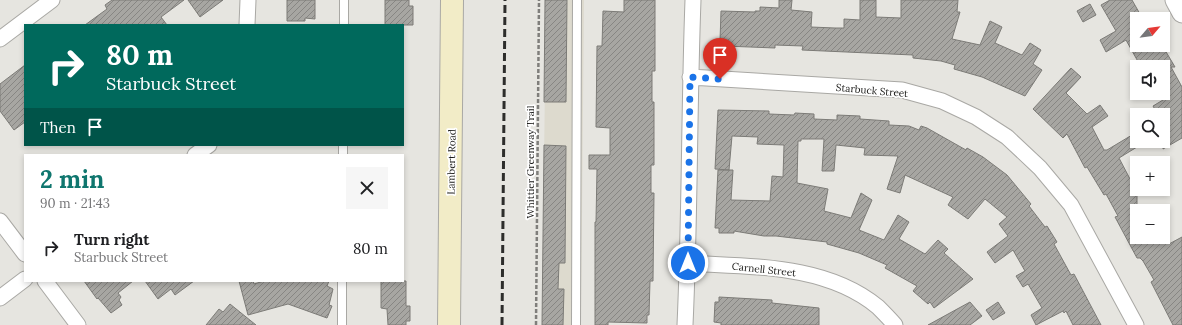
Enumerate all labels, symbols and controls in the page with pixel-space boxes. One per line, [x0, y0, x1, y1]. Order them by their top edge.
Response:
north arrow [1130, 12, 1170, 52]
map controls [1130, 12, 1170, 244]
text: 80 m [106, 37, 173, 73]
pin [703, 38, 737, 79]
icon: right [40, 40, 92, 92]
icon: arrive [709, 44, 731, 66]
button: sound [1130, 60, 1170, 100]
text: Starbuck Street [106, 72, 236, 95]
street label: Starbuck Street [835, 81, 909, 100]
street label: Whittier Greenway Trail [524, 105, 537, 218]
button: search [1130, 108, 1170, 148]
icon: arrive [84, 116, 106, 138]
text: Then [40, 118, 76, 137]
street label: Lambert Road [444, 129, 459, 195]
button: + [1130, 156, 1170, 196]
text: 2 min [40, 164, 104, 195]
button: close [346, 167, 388, 209]
text: 90 m · 21:43 [40, 195, 110, 212]
button: − [1130, 204, 1170, 244]
text: Turn right [74, 230, 150, 249]
icon: right [40, 237, 62, 259]
text: 80 m [353, 239, 388, 258]
position arrow [667, 242, 709, 284]
text: Starbuck Street [74, 249, 168, 266]
street label: Carnell Street [731, 260, 797, 279]

